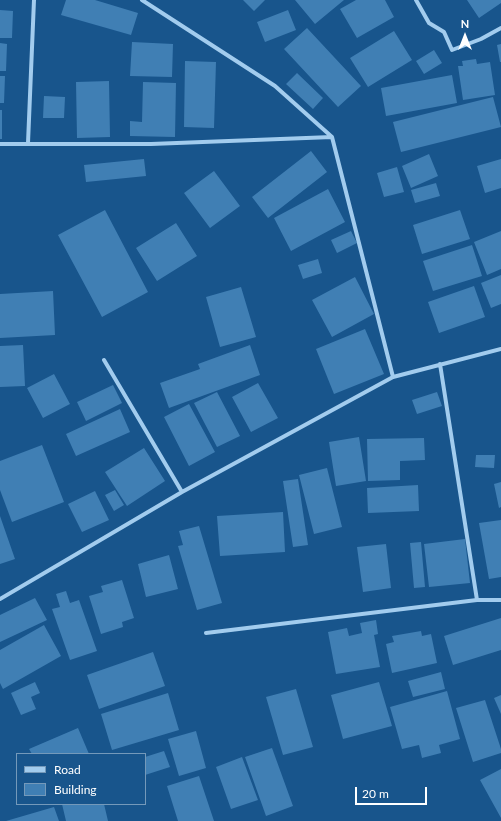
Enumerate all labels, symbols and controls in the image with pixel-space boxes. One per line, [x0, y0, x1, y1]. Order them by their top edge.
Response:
north arrow [445, 16, 485, 56]
text: N [461, 17, 469, 30]
legend [16, 753, 146, 805]
text: Road [54, 762, 81, 777]
scale bar [357, 779, 429, 805]
text: Building [54, 782, 97, 797]
text: 20 m [362, 786, 389, 801]

